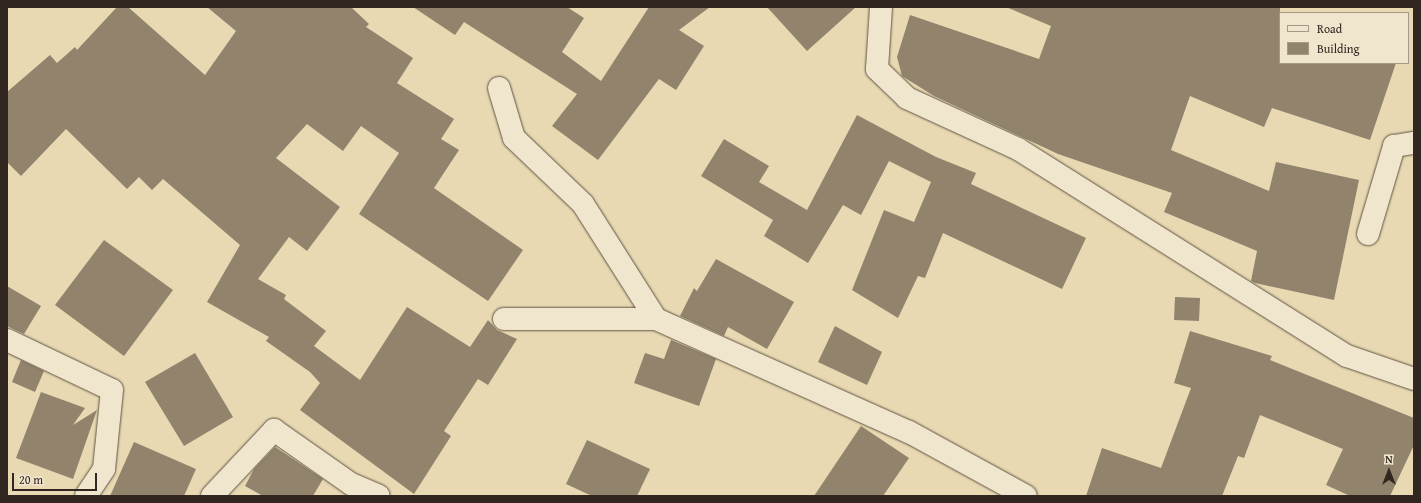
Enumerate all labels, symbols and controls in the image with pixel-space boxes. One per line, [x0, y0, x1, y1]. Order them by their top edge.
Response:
legend [1279, 12, 1409, 64]
text: Road [1317, 20, 1342, 37]
text: Building [1317, 40, 1360, 57]
north arrow [1369, 451, 1409, 491]
text: N [1385, 451, 1393, 467]
scale bar [14, 465, 99, 491]
text: 20 m [19, 471, 43, 488]

